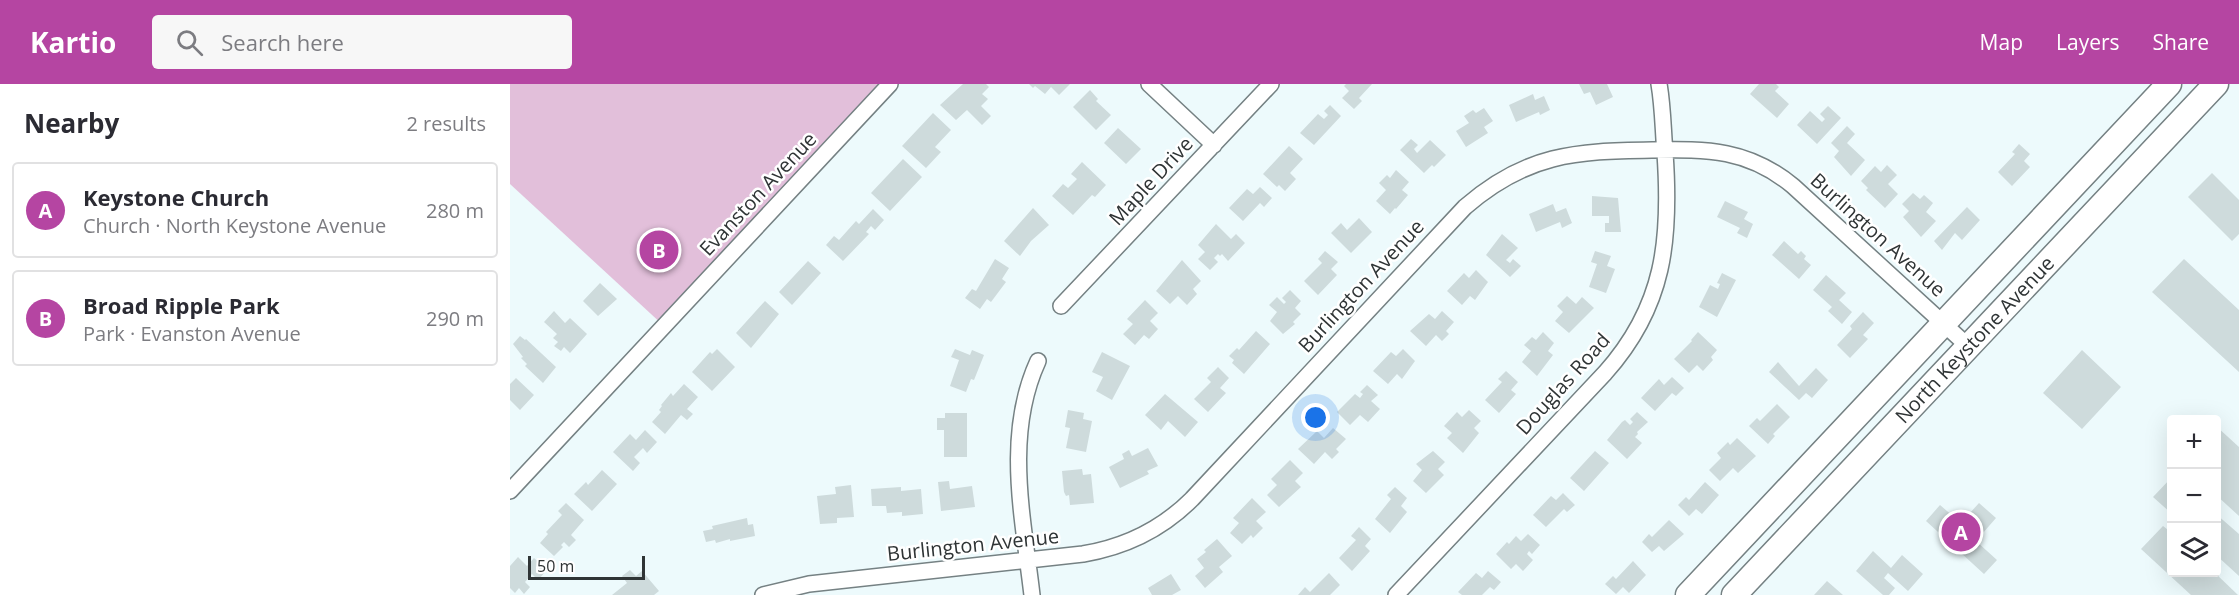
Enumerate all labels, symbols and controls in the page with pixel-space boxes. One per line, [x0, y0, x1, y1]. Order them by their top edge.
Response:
search box [152, 15, 572, 69]
text: Kartio [30, 23, 116, 61]
icon: search [173, 26, 206, 59]
text: Search here [221, 27, 344, 57]
text: Map [1980, 28, 2023, 56]
text: Layers [2056, 28, 2120, 56]
text: Share [2153, 28, 2209, 56]
text: Nearby [24, 105, 119, 141]
text: 2 results [406, 110, 486, 137]
street label: Evanston Avenue [693, 126, 822, 261]
street label: Maple Drive [1103, 131, 1199, 231]
street label: Burlington Avenue [1805, 167, 1952, 302]
text: Keystone Church [83, 182, 269, 212]
text: A [39, 197, 52, 224]
text: 280 m [426, 197, 484, 224]
text: Church · North Keystone Avenue [83, 212, 386, 239]
street label: Burlington Avenue [1292, 213, 1429, 358]
pin: B [640, 228, 678, 272]
street label: North Keystone Avenue [1889, 250, 2060, 429]
text: Broad Ripple Park [83, 290, 280, 320]
text: B [39, 305, 52, 332]
text: 290 m [426, 305, 484, 332]
text: Park · Evanston Avenue [83, 320, 301, 347]
street label: Douglas Road [1510, 327, 1616, 440]
your location [1301, 403, 1330, 432]
map controls [2167, 415, 2221, 577]
button: + [2167, 415, 2221, 469]
button: − [2167, 469, 2221, 523]
pin: A [1942, 510, 1980, 554]
street label: Burlington Avenue [886, 522, 1060, 567]
button: layers [2167, 523, 2221, 577]
scale bar [528, 553, 645, 580]
text: 50 m [537, 555, 574, 577]

